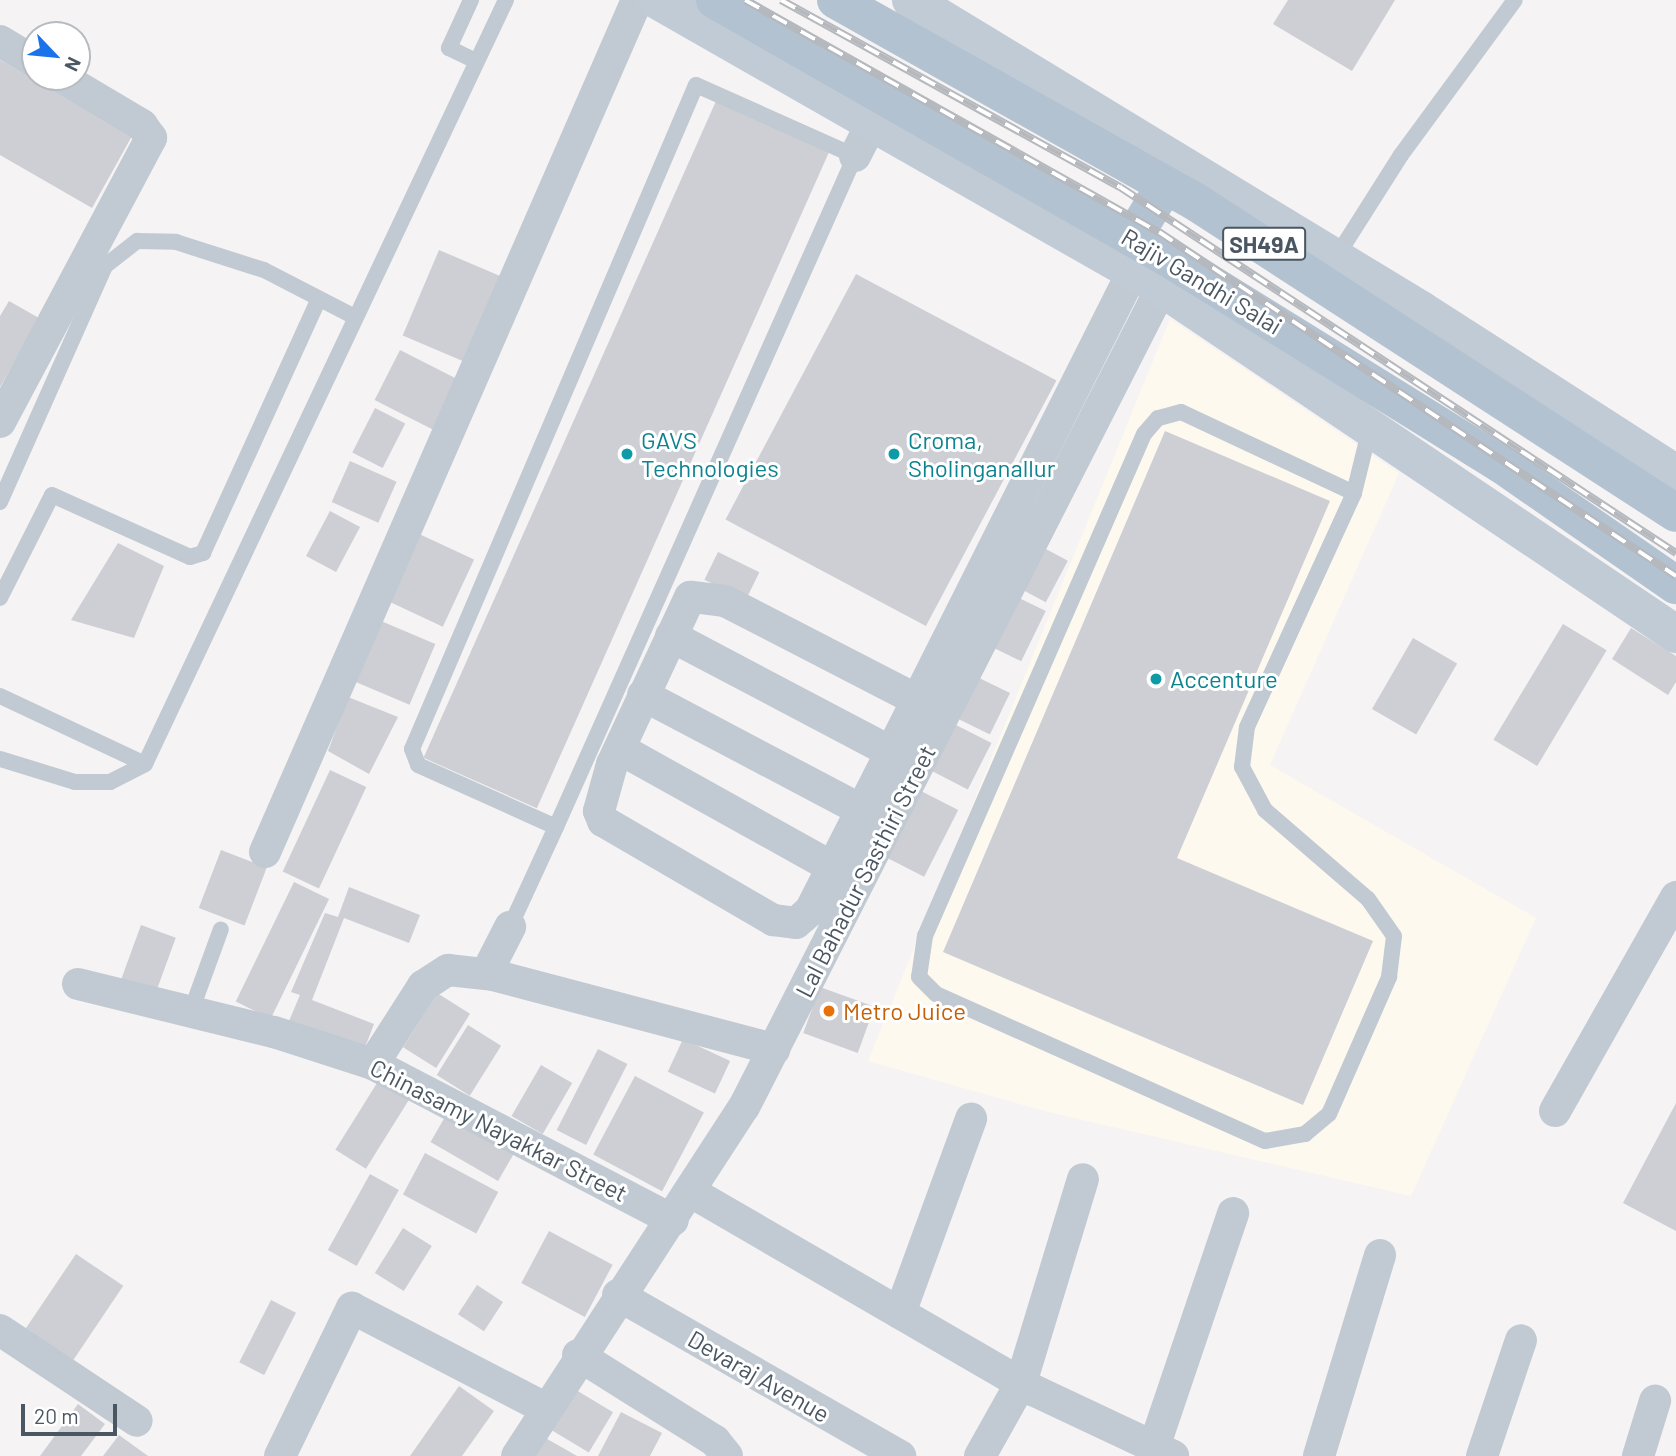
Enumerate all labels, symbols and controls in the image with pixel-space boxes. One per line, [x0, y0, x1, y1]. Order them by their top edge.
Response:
north arrow [21, 21, 91, 91]
text: N [60, 54, 87, 75]
street label: Rajiv Gandhi Salai [1117, 222, 1287, 340]
road number: SH49A [1222, 224, 1306, 264]
place label: GAVS Technologies [641, 426, 779, 482]
place label: Croma, Sholinganallur [908, 426, 1055, 482]
marker: GAVS Technologies [619, 446, 635, 462]
marker: Croma, Sholinganallur [886, 446, 902, 462]
place label: Accenture [1170, 665, 1278, 693]
marker: Accenture [1148, 671, 1164, 687]
street label: Lal Bahadur Sasthiri Street [789, 740, 941, 1002]
place label: Metro Juice [843, 997, 966, 1025]
marker: Metro Juice [821, 1003, 837, 1019]
street label: Chinasamy Nayakkar Street [366, 1053, 632, 1207]
street label: Devaraj Avenue [683, 1324, 835, 1428]
scale bar [24, 1390, 121, 1434]
text: 20 m [34, 1403, 79, 1428]

